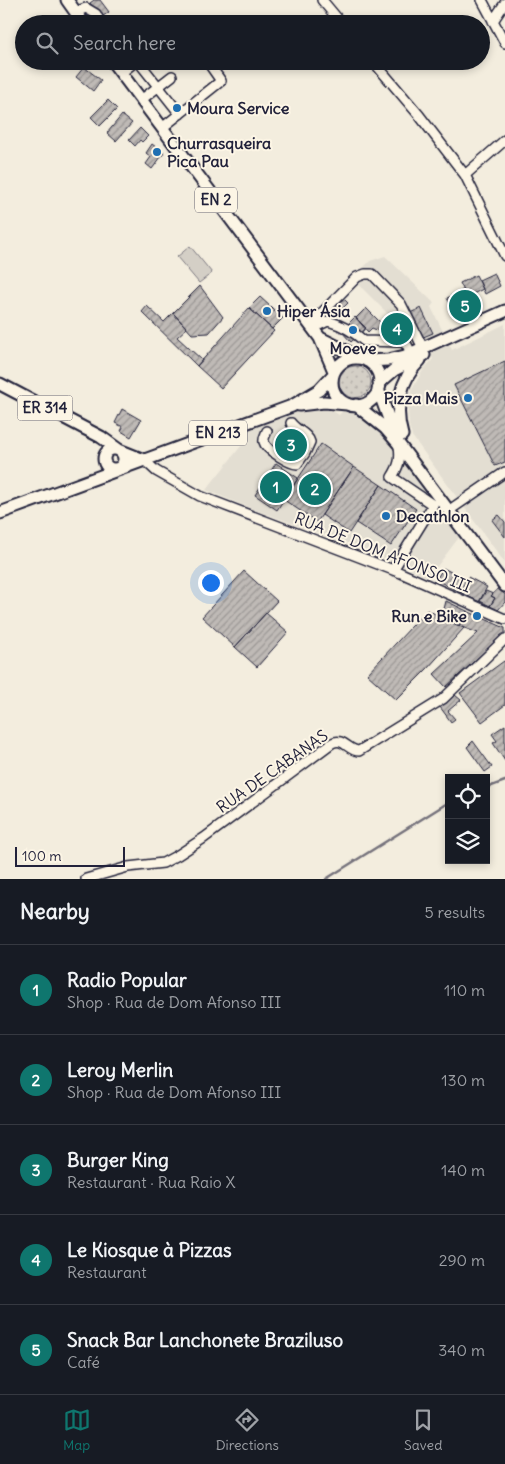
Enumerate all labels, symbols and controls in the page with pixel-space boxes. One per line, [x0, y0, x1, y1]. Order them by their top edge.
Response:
search box [15, 15, 490, 70]
icon: search [33, 29, 61, 57]
text: Search here [73, 31, 176, 55]
place label: Moura Service [187, 98, 290, 118]
marker: Moura Service [171, 102, 183, 114]
place label: Churrasqueira Pica Pau [167, 133, 271, 171]
marker: Churrasqueira Pica Pau [151, 146, 163, 158]
road number: EN 2 [195, 188, 237, 212]
pin: 5 [449, 287, 481, 325]
place label: Hiper Ásia [277, 301, 350, 322]
marker: Hiper Ásia [261, 305, 273, 317]
pin: 4 [381, 310, 413, 348]
marker: Moeve [347, 324, 359, 336]
place label: Moeve [330, 338, 377, 358]
place label: Pizza Mais [384, 388, 458, 408]
marker: Pizza Mais [462, 392, 474, 404]
road number: ER 314 [18, 396, 72, 420]
road number: EN 213 [189, 420, 247, 446]
pin: 3 [275, 426, 307, 464]
pin: 1 [260, 468, 292, 506]
pin: 2 [299, 470, 331, 508]
place label: Decathlon [396, 506, 470, 526]
street label: RUA DE DOM AFONSO III [292, 507, 474, 597]
marker: Decathlon [380, 510, 392, 522]
your location [198, 570, 224, 596]
place label: Run e Bike [391, 606, 467, 626]
marker: Run e Bike [471, 610, 483, 622]
street label: RUA DE CABANAS [212, 725, 332, 817]
map controls [445, 774, 490, 864]
button: locate [445, 774, 490, 819]
button: layers [445, 819, 490, 864]
scale bar [15, 844, 125, 867]
text: 100 m [22, 847, 62, 865]
text: Nearby [20, 898, 90, 925]
text: 5 results [424, 902, 485, 922]
text: Radio Popular [67, 968, 187, 992]
text: 1 [33, 980, 39, 1000]
text: 110 m [444, 980, 485, 1000]
text: Shop · Rua de Dom Afonso III [67, 992, 281, 1012]
text: Leroy Merlin [67, 1058, 173, 1082]
text: 2 [32, 1070, 40, 1090]
text: 130 m [441, 1070, 485, 1090]
text: Shop · Rua de Dom Afonso III [67, 1082, 281, 1102]
text: Burger King [67, 1148, 169, 1172]
text: 3 [31, 1160, 41, 1180]
text: 140 m [441, 1160, 485, 1180]
text: Restaurant · Rua Raio X [67, 1172, 236, 1192]
text: Le Kiosque à Pizzas [67, 1238, 232, 1262]
text: 4 [31, 1250, 41, 1270]
text: 290 m [439, 1250, 485, 1270]
text: Restaurant [67, 1262, 147, 1282]
text: Snack Bar Lanchonete Braziluso [67, 1328, 343, 1352]
text: 5 [31, 1340, 41, 1360]
text: 340 m [438, 1340, 485, 1360]
text: Café [67, 1352, 100, 1372]
tab: Map [63, 1406, 91, 1454]
tab: Directions [216, 1406, 279, 1454]
tab: Saved [404, 1406, 442, 1454]

